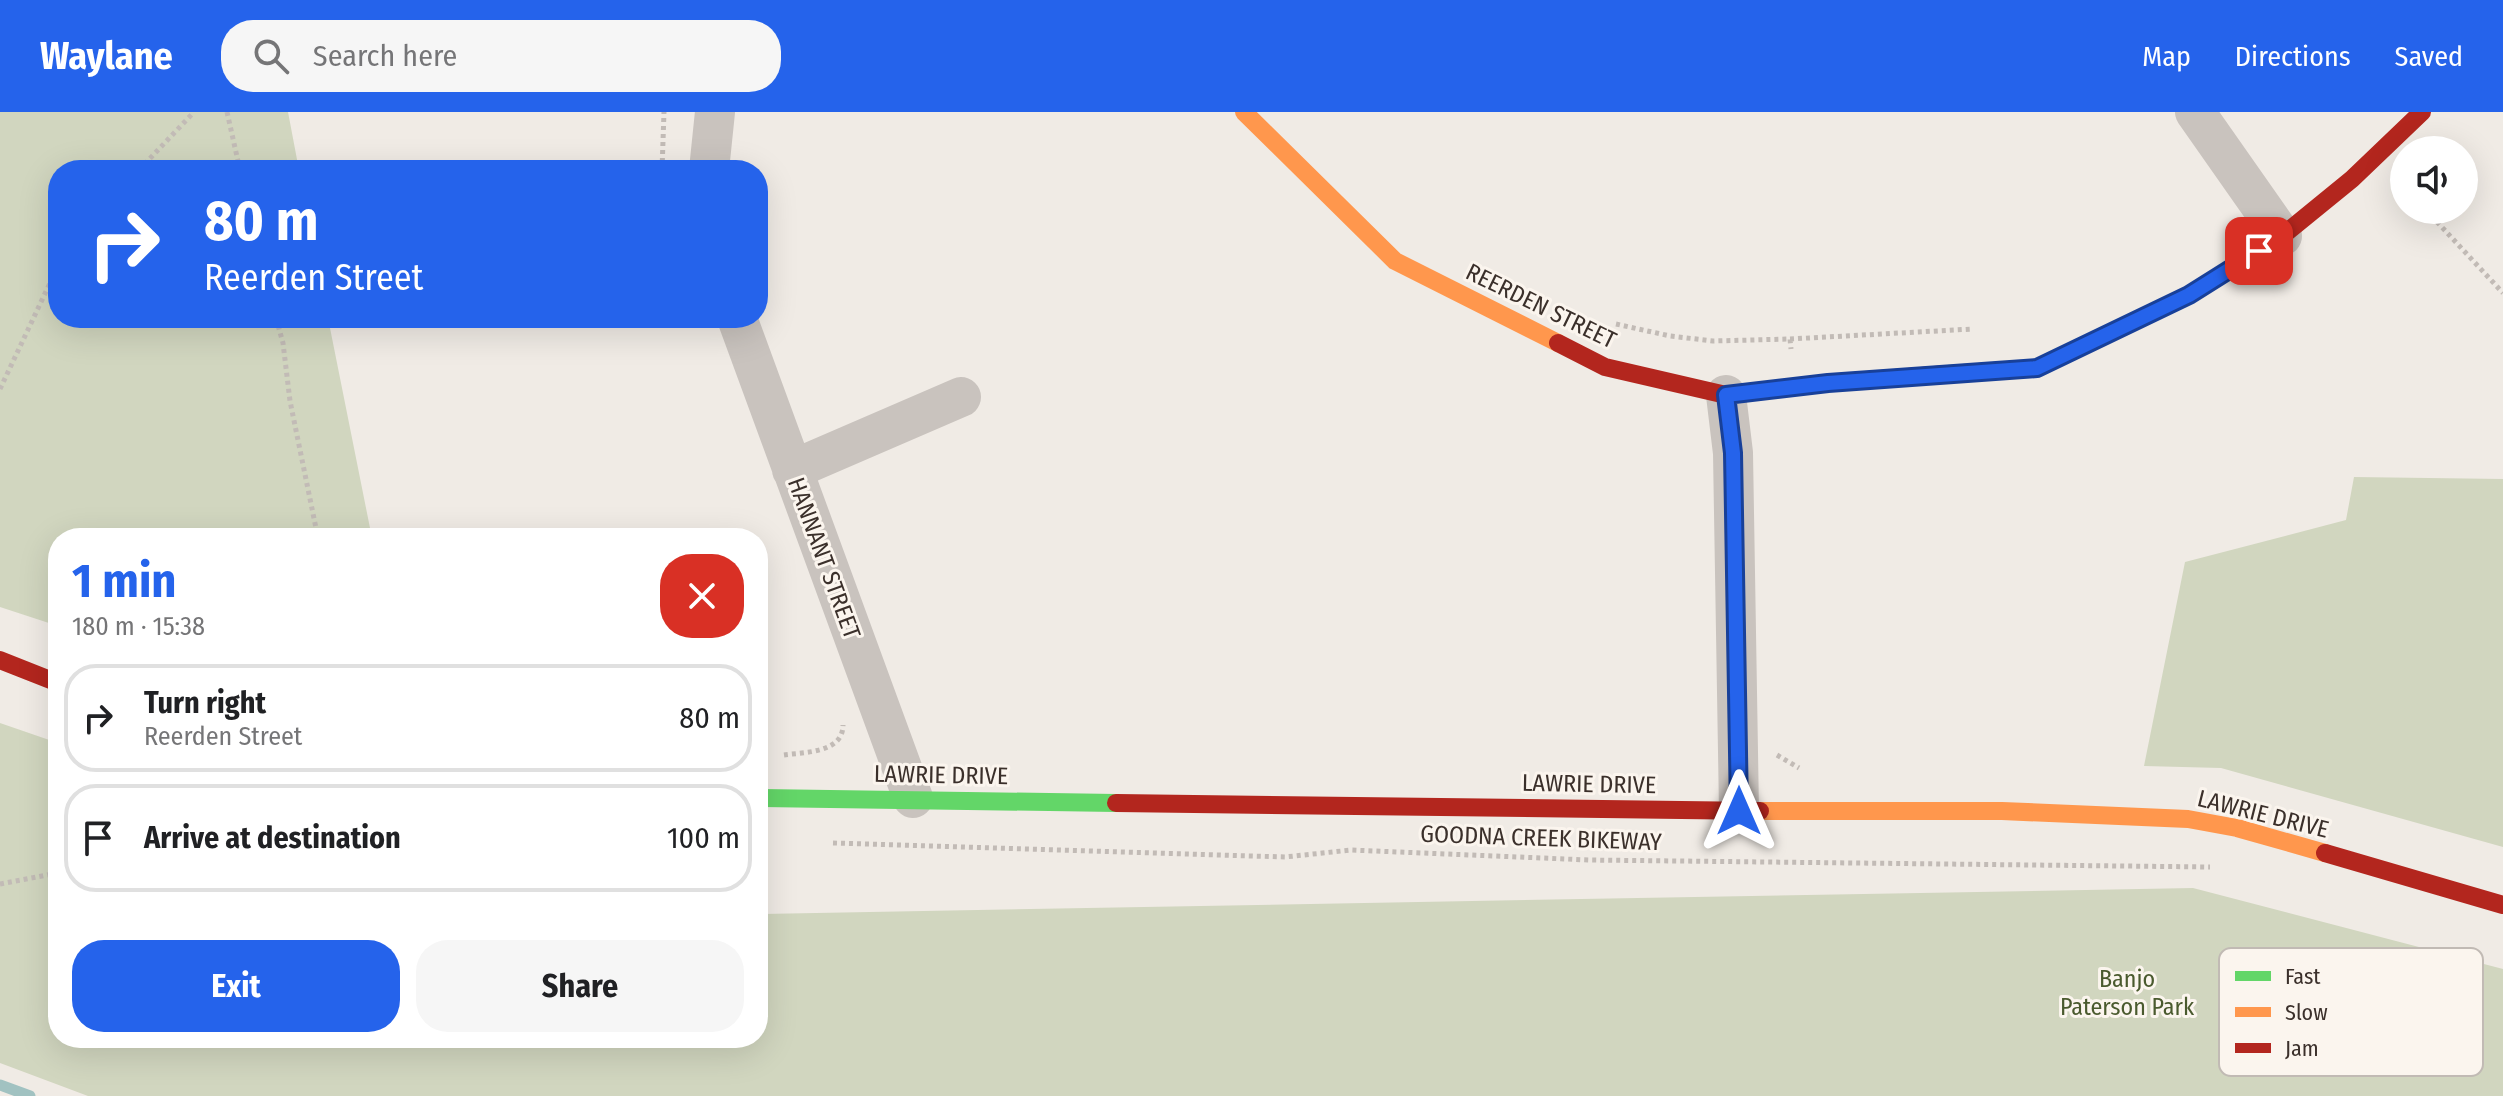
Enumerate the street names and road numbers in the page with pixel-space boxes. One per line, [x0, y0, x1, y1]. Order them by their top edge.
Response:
street label: REERDEN STREET [1461, 258, 1621, 354]
street label: HANNANT STREET [782, 474, 866, 642]
street label: LAWRIE DRIVE [874, 760, 1008, 790]
street label: LAWRIE DRIVE [1522, 769, 1656, 799]
street label: LAWRIE DRIVE [2194, 784, 2332, 844]
street label: GOODNA CREEK BIKEWAY [1420, 820, 1662, 856]

